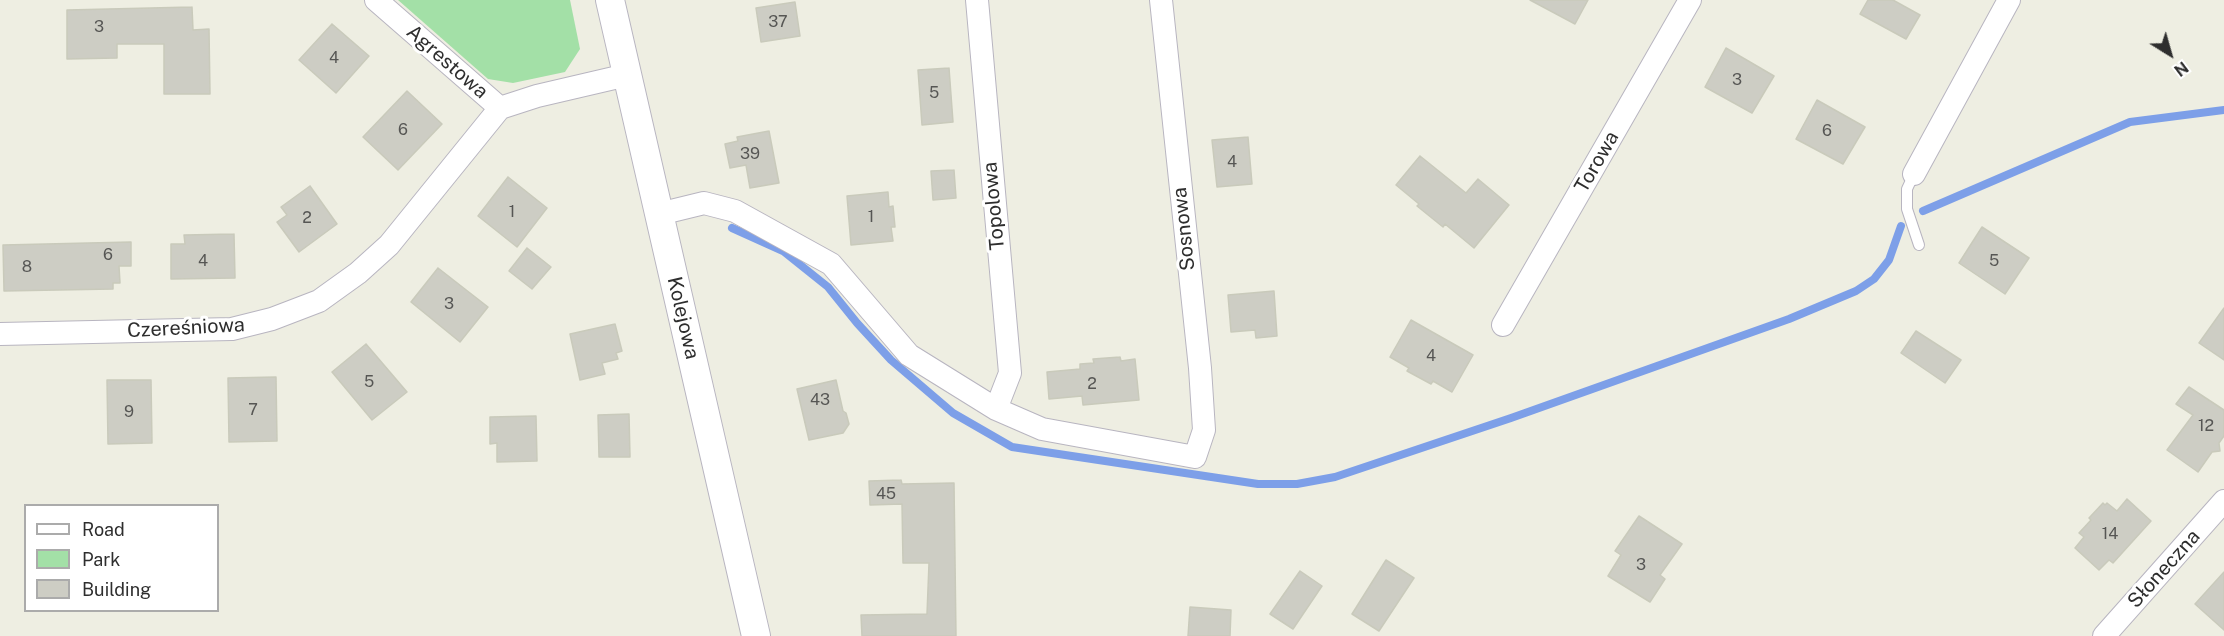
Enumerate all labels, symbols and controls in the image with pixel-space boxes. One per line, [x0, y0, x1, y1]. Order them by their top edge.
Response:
house number: 37 [768, 12, 788, 32]
house number: 3 [94, 17, 104, 37]
street label: Agrestowa [401, 20, 493, 104]
north arrow [2140, 24, 2200, 84]
house number: 4 [329, 48, 339, 68]
text: N [2170, 57, 2192, 80]
house number: 3 [1732, 70, 1742, 90]
house number: 5 [929, 83, 939, 103]
house number: 6 [398, 120, 408, 140]
house number: 6 [1822, 121, 1832, 141]
street label: Torowa [1570, 127, 1624, 197]
house number: 39 [740, 144, 760, 164]
house number: 4 [1227, 152, 1237, 172]
street label: Topolowa [978, 161, 1010, 251]
street label: Sosnowa [1168, 186, 1200, 272]
house number: 1 [509, 202, 515, 222]
house number: 1 [868, 207, 874, 227]
house number: 2 [302, 208, 312, 228]
house number: 6 [103, 245, 113, 265]
house number: 4 [198, 251, 208, 271]
house number: 5 [1989, 251, 1999, 271]
house number: 8 [22, 257, 32, 277]
street label: Kolejowa [662, 274, 704, 362]
house number: 3 [444, 294, 454, 314]
street label: Czereśniowa [127, 313, 245, 343]
house number: 4 [1426, 346, 1436, 366]
house number: 5 [364, 372, 374, 392]
house number: 2 [1087, 374, 1097, 394]
house number: 43 [810, 390, 830, 410]
house number: 7 [248, 400, 258, 420]
house number: 9 [124, 402, 134, 422]
house number: 12 [2198, 416, 2214, 436]
house number: 45 [876, 484, 896, 504]
legend [24, 504, 219, 612]
text: Road [82, 519, 125, 540]
house number: 14 [2102, 524, 2118, 544]
street label: Słoneczna [2123, 525, 2205, 613]
text: Park [82, 549, 120, 570]
house number: 3 [1636, 555, 1646, 575]
text: Building [82, 579, 151, 600]

